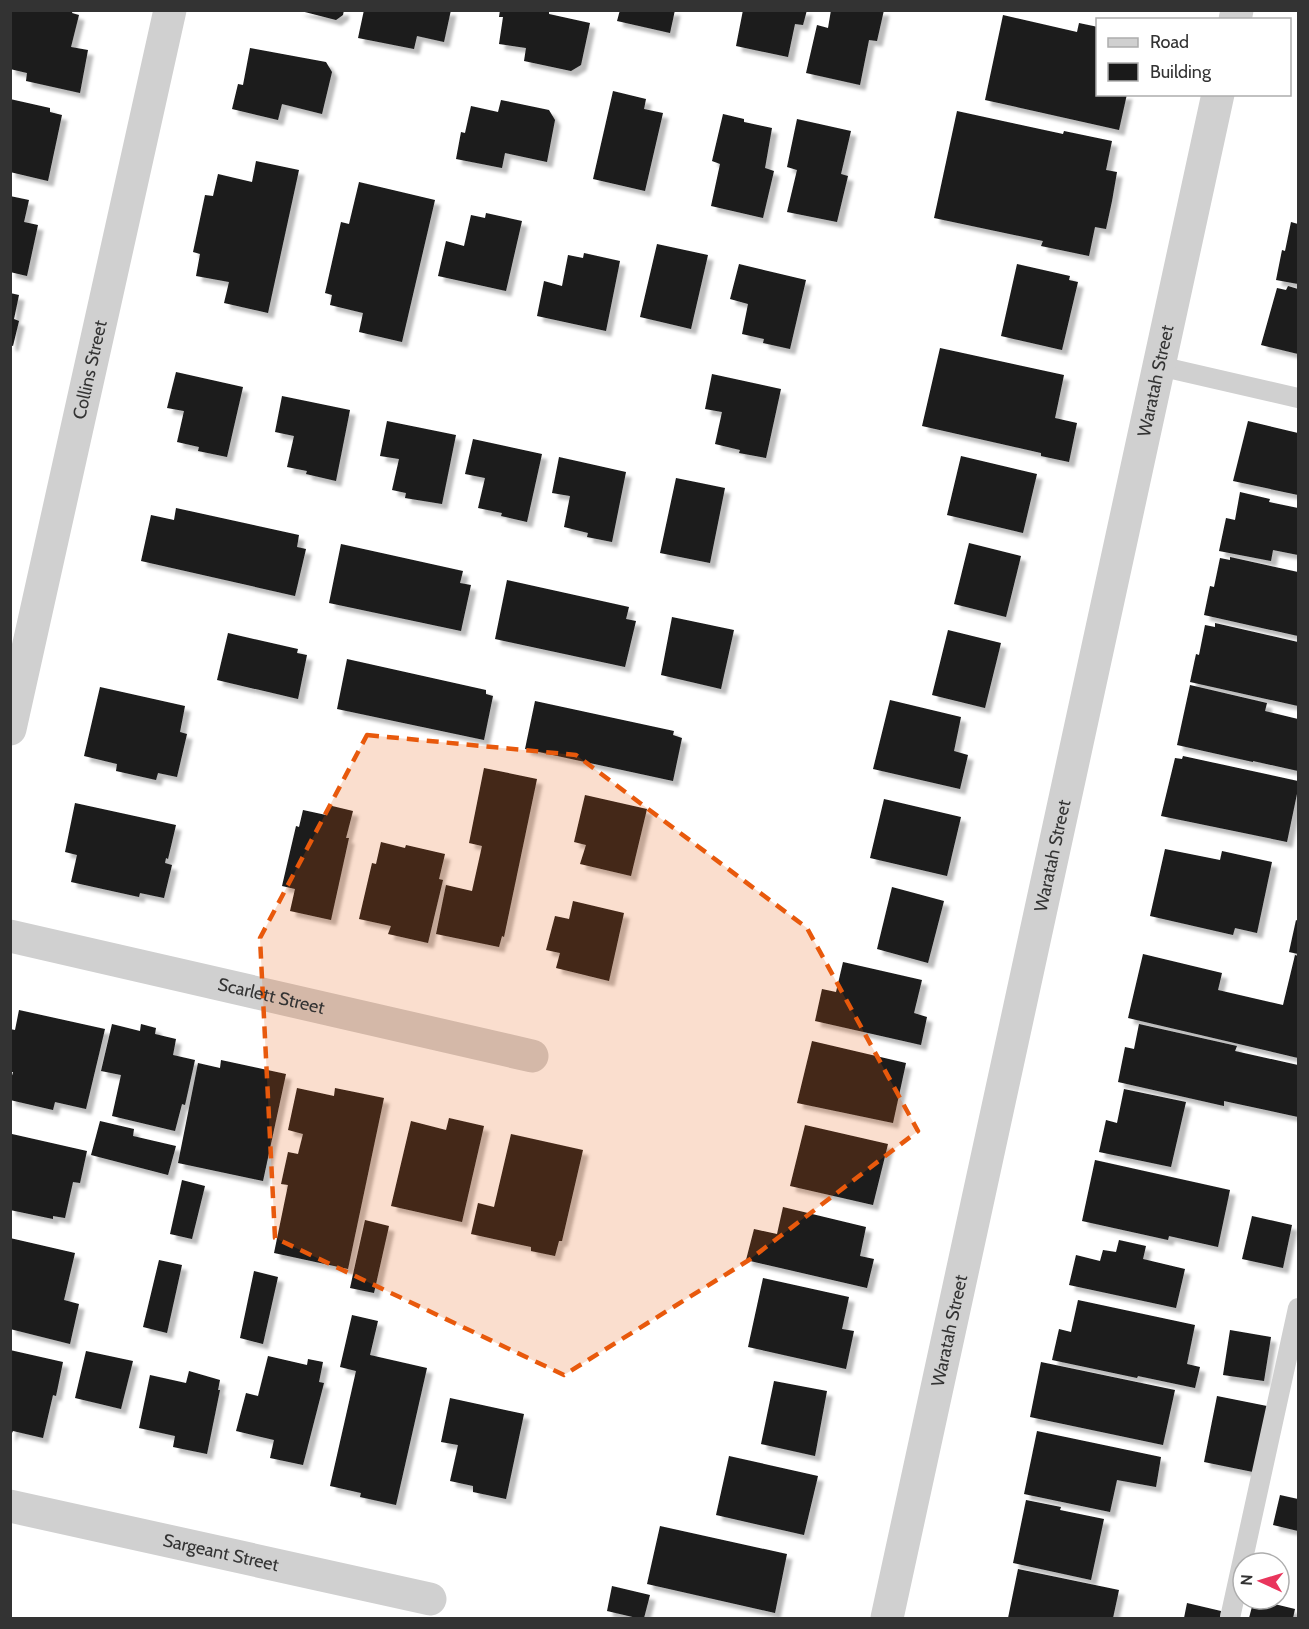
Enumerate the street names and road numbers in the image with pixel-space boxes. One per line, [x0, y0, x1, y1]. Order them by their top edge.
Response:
street label: Collins Street [68, 318, 112, 421]
street label: Waratah Street [1133, 323, 1179, 439]
street label: Waratah Street [1030, 798, 1075, 914]
street label: Scarlett Street [216, 973, 327, 1019]
street label: Waratah Street [927, 1273, 972, 1389]
street label: Sargeant Street [161, 1529, 281, 1576]

